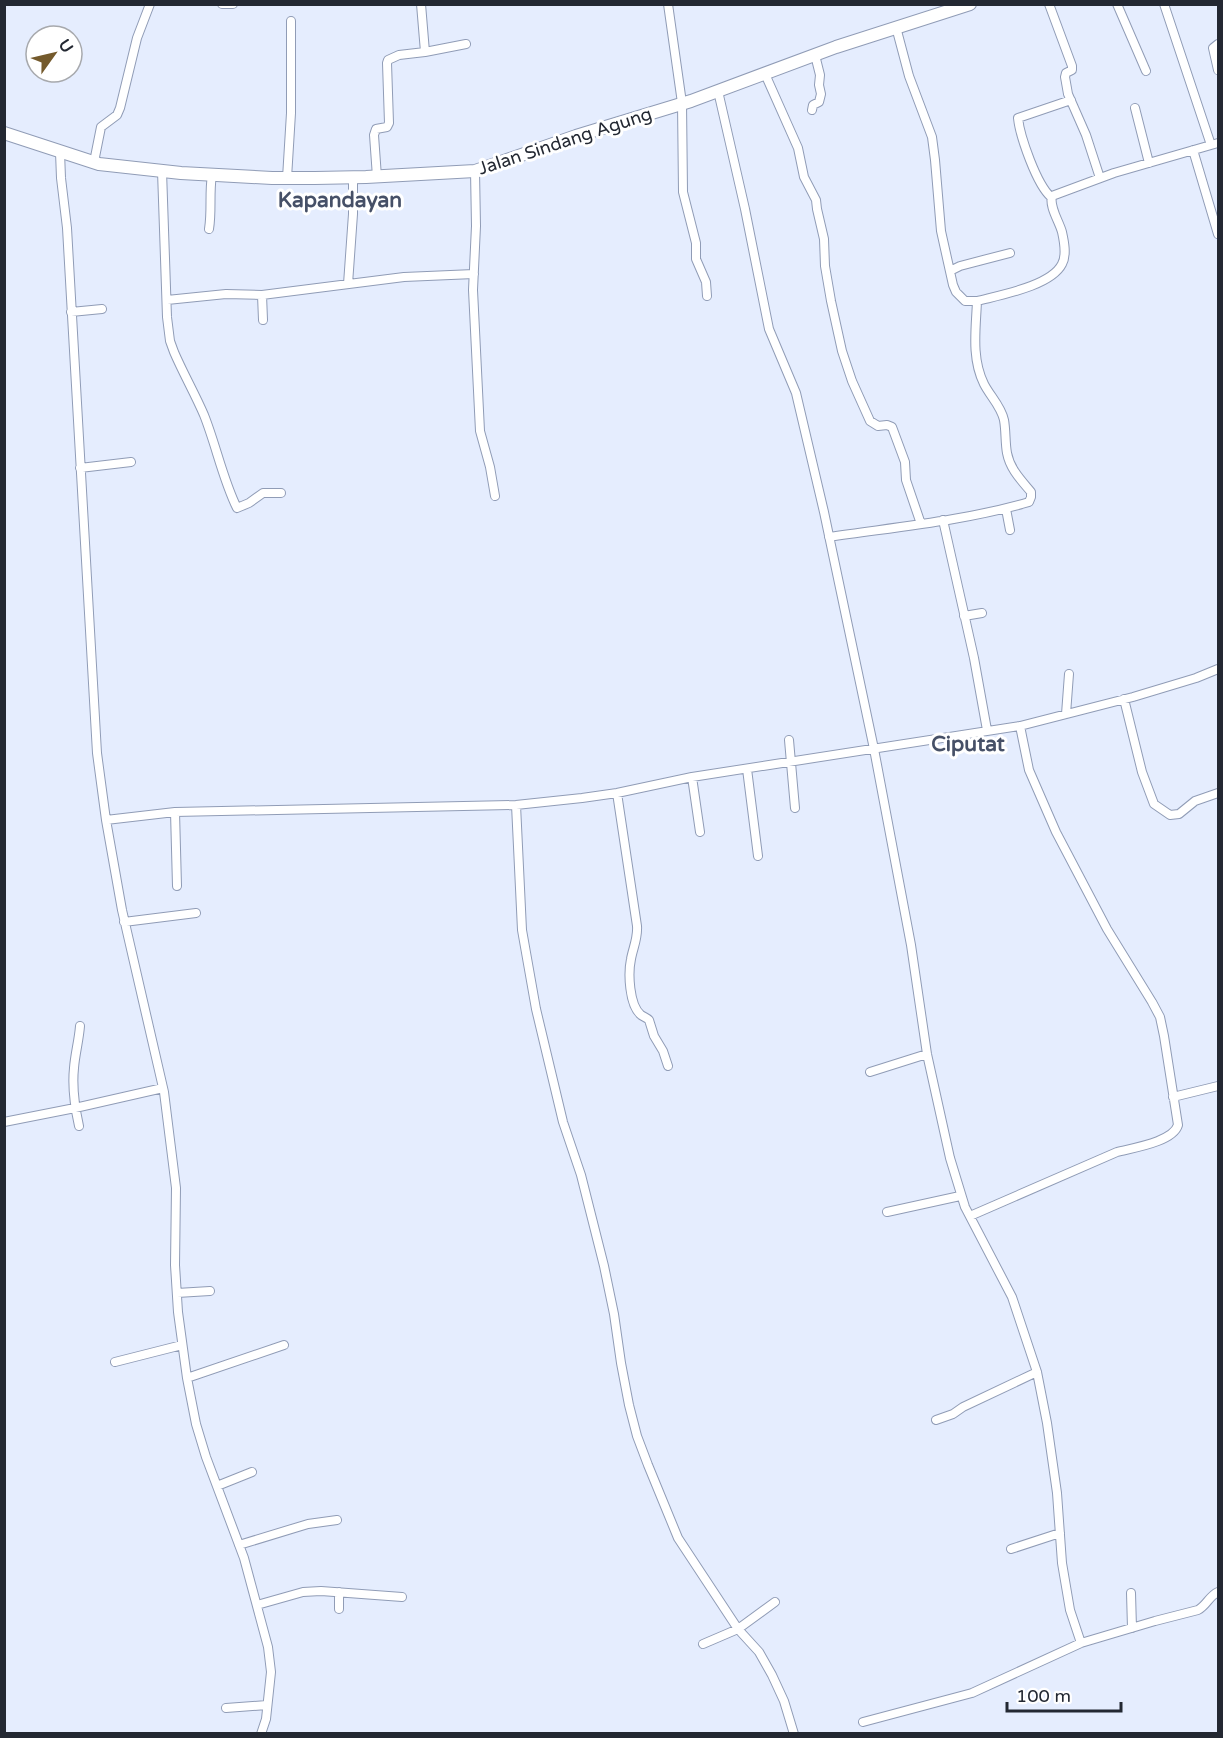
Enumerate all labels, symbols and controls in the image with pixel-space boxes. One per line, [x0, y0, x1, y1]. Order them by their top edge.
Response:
north arrow [24, 24, 84, 84]
text: U [54, 36, 77, 57]
street label: Jalan Sindang Agung [475, 103, 655, 179]
district label: Kapandayan [278, 188, 402, 213]
district label: Ciputat [931, 732, 1005, 757]
scale bar [1007, 1675, 1121, 1713]
text: 100 m [1016, 1685, 1071, 1707]

